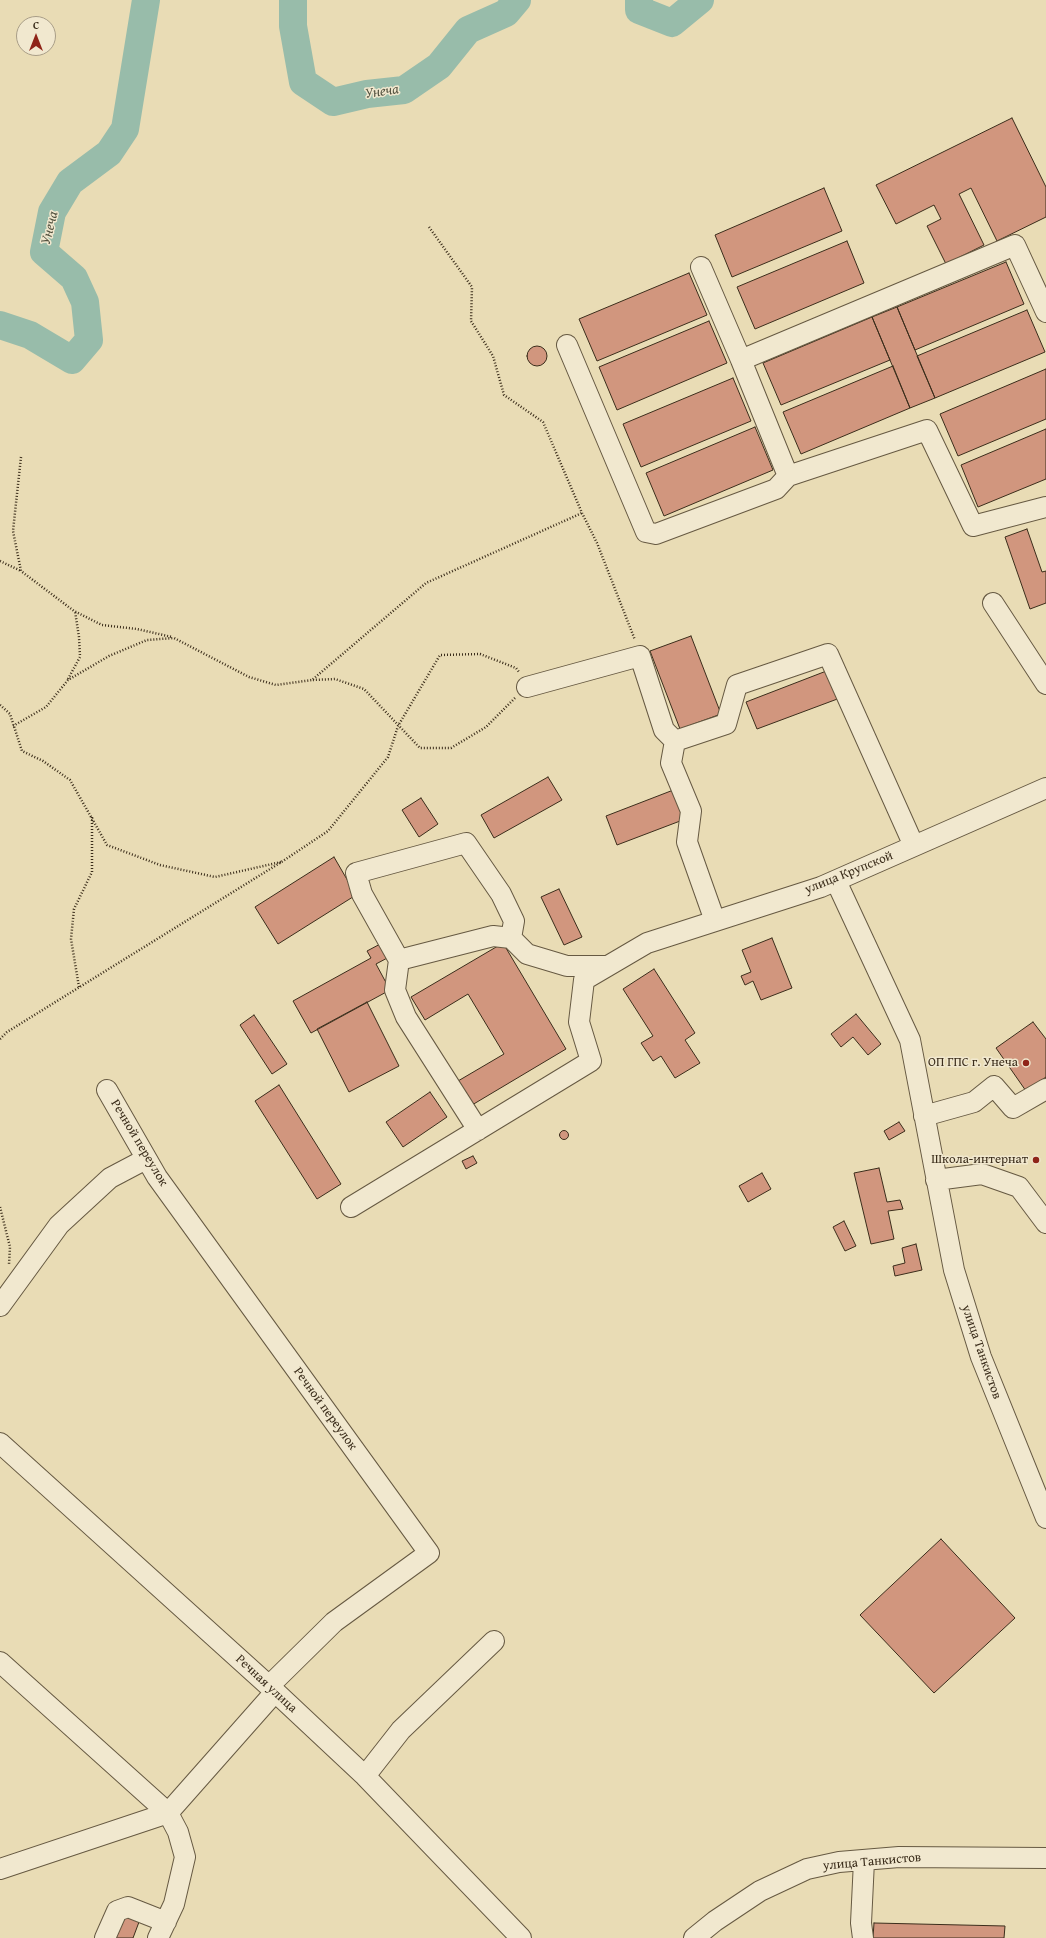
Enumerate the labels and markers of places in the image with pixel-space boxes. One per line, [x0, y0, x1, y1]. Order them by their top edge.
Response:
place label: ОП ГПС г. Унеча [928, 1055, 1018, 1071]
marker: ОП ГПС г. Унеча [1021, 1058, 1031, 1068]
place label: Школа-интернат [931, 1152, 1028, 1168]
marker: Школа-интернат [1031, 1155, 1041, 1165]

